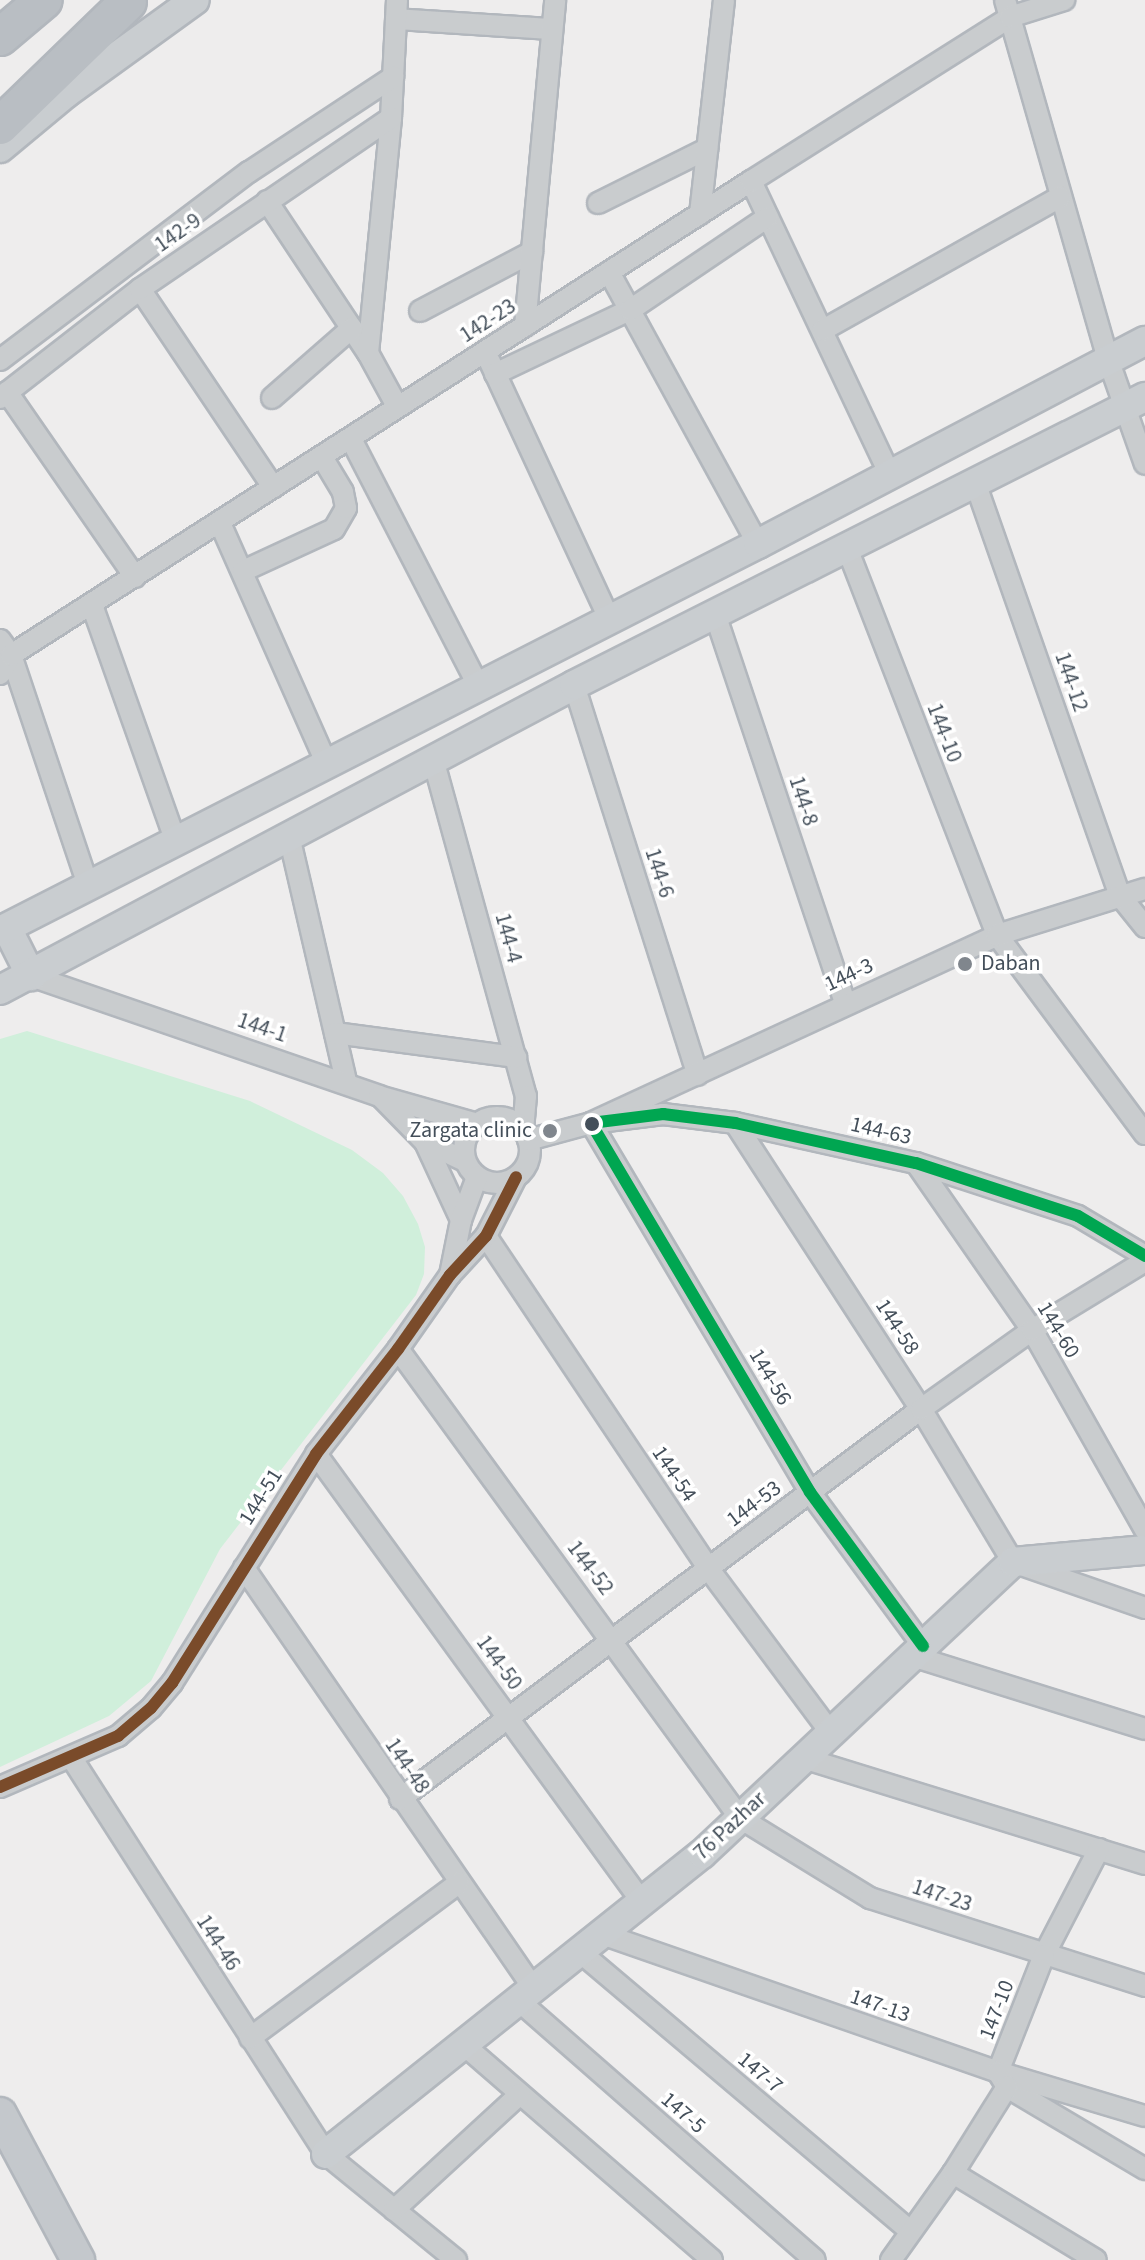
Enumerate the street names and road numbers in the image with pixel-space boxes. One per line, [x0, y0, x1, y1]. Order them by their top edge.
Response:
street label: 142-9 [150, 208, 206, 258]
street label: 142-23 [455, 293, 521, 349]
street label: 144-12 [1049, 649, 1093, 715]
street label: 144-10 [921, 700, 967, 766]
street label: 144-8 [783, 773, 823, 829]
street label: 144-6 [639, 845, 679, 901]
street label: 144-4 [489, 910, 527, 966]
street label: 144-3 [821, 952, 877, 998]
street label: 144-1 [234, 1007, 290, 1049]
street label: 144-63 [848, 1111, 914, 1151]
street label: 144-58 [869, 1294, 925, 1360]
street label: 144-60 [1031, 1297, 1085, 1363]
street label: 144-56 [743, 1344, 797, 1410]
street label: 144-54 [646, 1441, 702, 1507]
street label: 144-51 [234, 1464, 288, 1530]
street label: 144-53 [721, 1475, 787, 1533]
street label: 144-52 [561, 1535, 619, 1601]
street label: 144-50 [470, 1630, 528, 1696]
street label: 144-48 [379, 1733, 435, 1799]
street label: 76 Pazhar [688, 1786, 772, 1866]
street label: 147-23 [909, 1874, 975, 1918]
street label: 144-46 [190, 1910, 246, 1976]
street label: 147-10 [974, 1977, 1020, 2043]
street label: 147-13 [847, 1984, 913, 2028]
street label: 147-7 [732, 2047, 788, 2099]
street label: 147-5 [655, 2086, 711, 2140]

